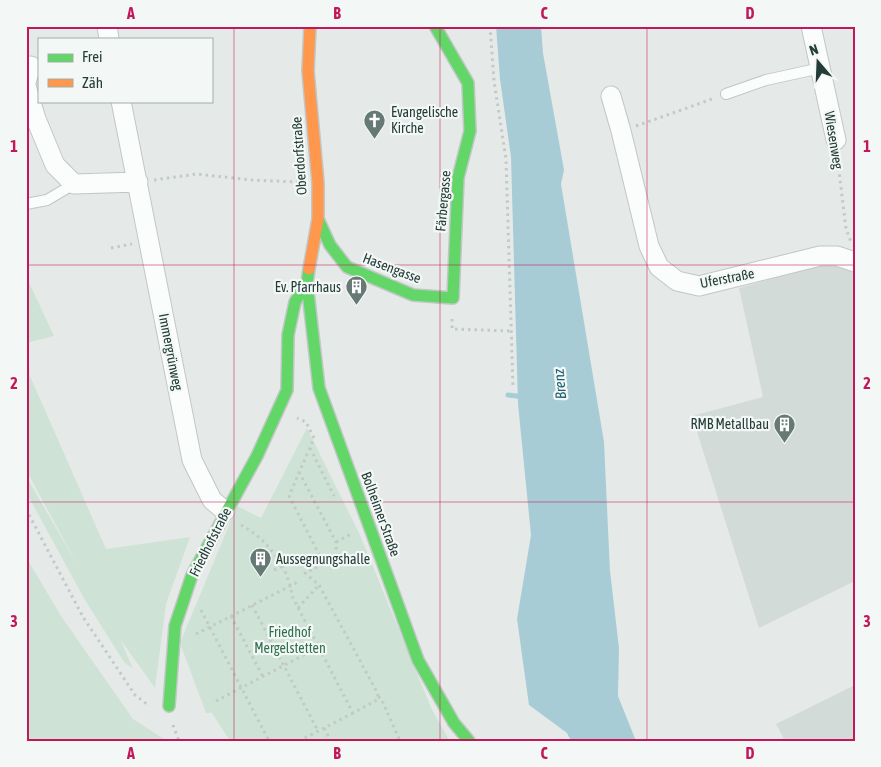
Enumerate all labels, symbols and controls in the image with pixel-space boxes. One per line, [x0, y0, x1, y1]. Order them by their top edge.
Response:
text: A [126, 4, 135, 22]
text: B [333, 4, 341, 22]
text: C [540, 4, 548, 22]
text: D [746, 4, 755, 22]
legend [38, 38, 212, 102]
north arrow [794, 38, 844, 88]
text: N [807, 41, 820, 59]
text: Frei [82, 48, 102, 65]
text: Zäh [82, 74, 103, 91]
place label: Evangelische Kirche [391, 104, 458, 136]
church icon: Evangelische Kirche [363, 108, 387, 139]
street label: Wiesenweg [822, 110, 846, 170]
street label: Oberdorfstraße [288, 116, 310, 196]
text: 1 [10, 137, 18, 155]
text: 1 [863, 137, 871, 155]
street label: Färbergasse [432, 170, 454, 232]
street label: Hasengasse [361, 250, 423, 286]
street label: Uferstraße [699, 265, 755, 291]
building icon: Ev. Pfarrhaus [345, 275, 369, 306]
place label: Ev. Pfarrhaus [275, 279, 341, 295]
street label: Immergrünweg [156, 312, 186, 392]
water label: Brenz [550, 367, 569, 400]
text: 2 [10, 374, 18, 392]
text: 2 [863, 374, 871, 392]
building icon: RMB Metallbau [773, 412, 797, 443]
place label: RMB Metallbau [690, 416, 769, 432]
street label: Bolheimer Straße [358, 469, 404, 559]
street label: Friedhofstraße [186, 505, 234, 579]
building icon: Aussegnungshalle [248, 547, 272, 578]
place label: Aussegnungshalle [276, 551, 370, 567]
text: 3 [10, 612, 18, 630]
text: 3 [863, 612, 871, 630]
park label: Friedhof Mergelstetten [254, 624, 326, 656]
text: A [126, 744, 135, 762]
text: B [333, 744, 341, 762]
text: C [540, 744, 548, 762]
text: D [746, 744, 755, 762]

